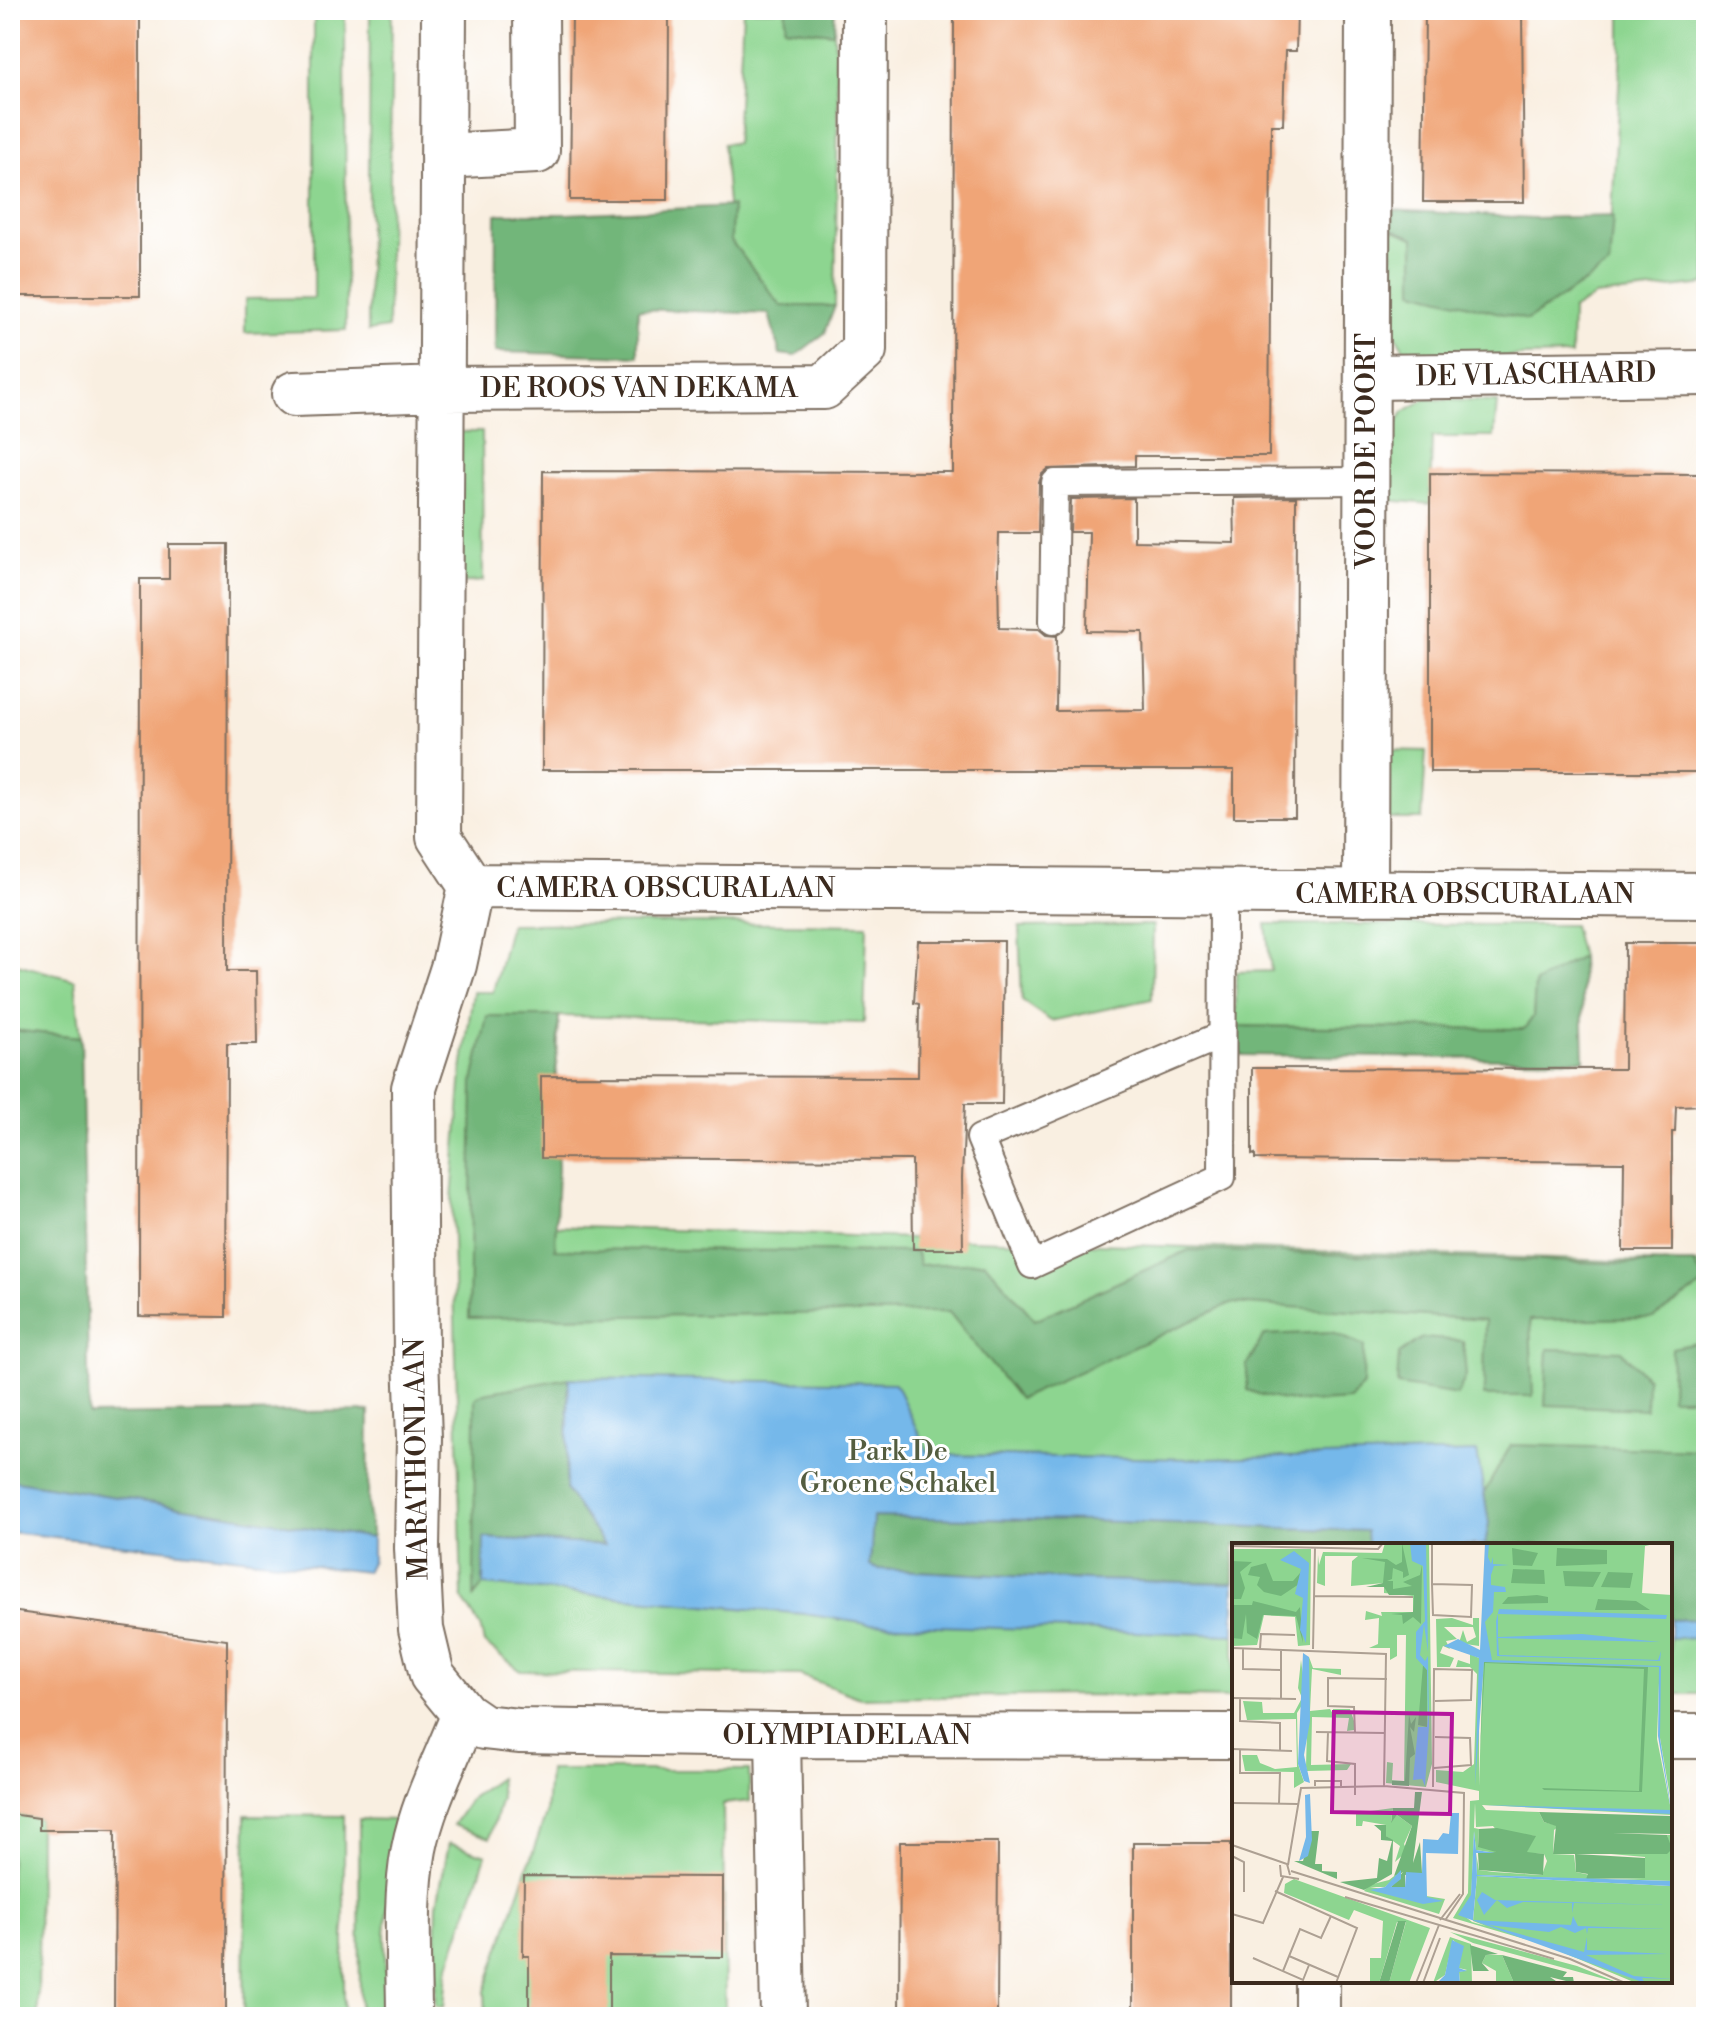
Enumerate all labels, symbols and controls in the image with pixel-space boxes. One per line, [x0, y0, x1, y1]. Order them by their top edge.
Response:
street label: VOOR DE POORT [1349, 333, 1384, 570]
street label: DE VLASCHAARD [1415, 355, 1657, 395]
street label: DE ROOS VAN DEKAMA [480, 371, 799, 406]
street label: CAMERA OBSCURALAAN [496, 871, 836, 906]
street label: CAMERA OBSCURALAAN [1295, 877, 1635, 912]
street label: MARATHONLAAN [397, 1337, 437, 1580]
park label: Park De Groene Schakel [800, 1434, 996, 1501]
inset map [1232, 1543, 1672, 1983]
street label: OLYMPIADELAAN [723, 1718, 972, 1753]

